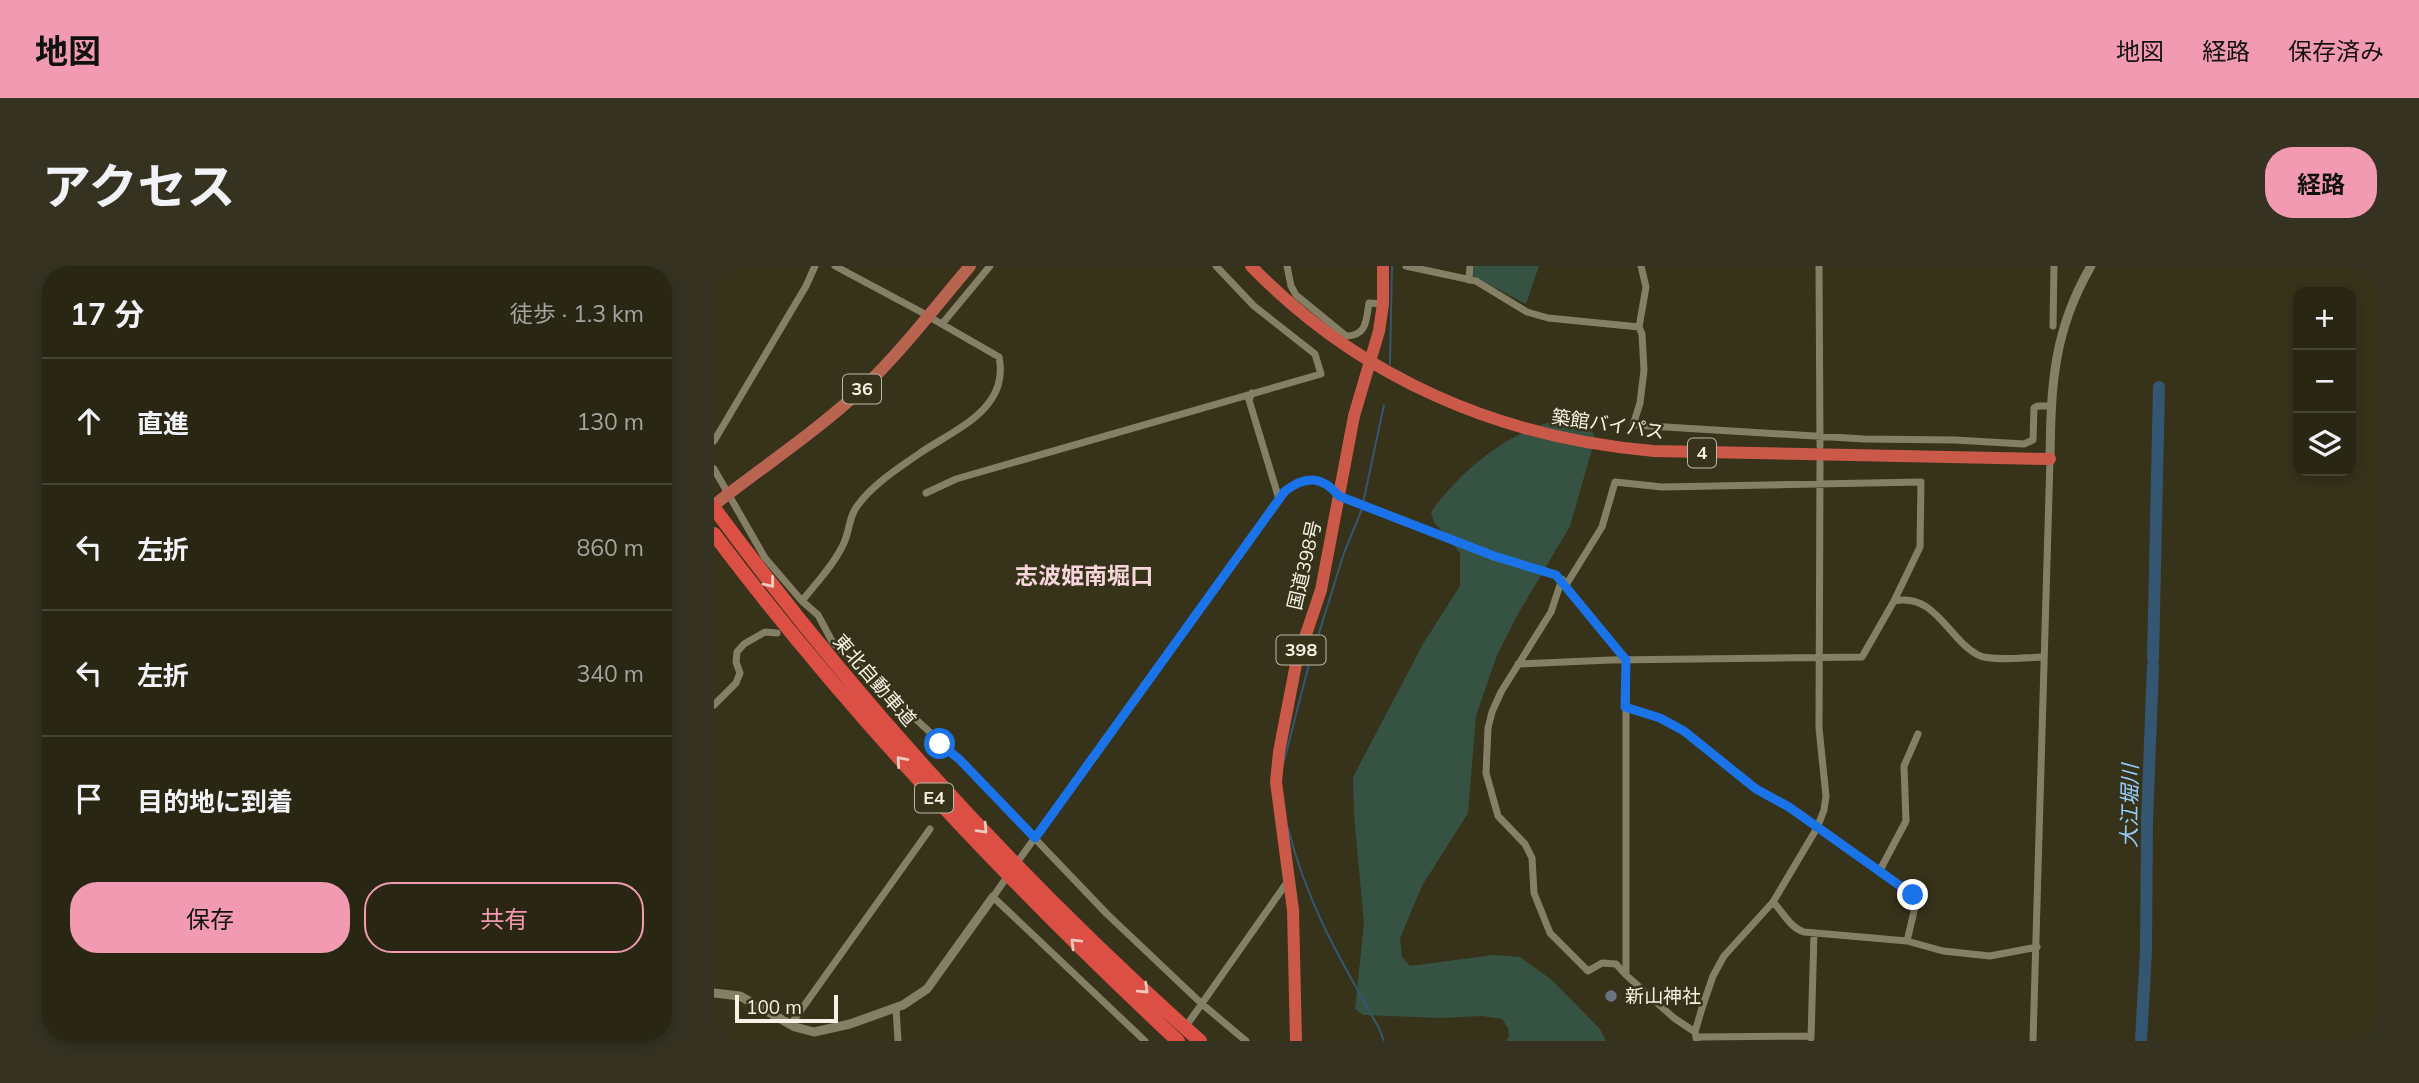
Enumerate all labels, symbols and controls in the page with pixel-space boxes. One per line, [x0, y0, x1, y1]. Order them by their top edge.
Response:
text: 地図 [35, 30, 101, 71]
text: 地図 [2116, 36, 2164, 66]
text: 経路 [2202, 36, 2250, 66]
text: 保存済み [2288, 36, 2384, 66]
button: 経路 [2265, 147, 2377, 218]
text: アクセス [42, 155, 236, 216]
map controls [2293, 287, 2356, 476]
button: + [2293, 287, 2356, 350]
text: 17 分 [70, 295, 144, 333]
text: 徒歩 · 1.3 km [510, 299, 644, 328]
button: − [2293, 350, 2356, 413]
road number: 36 [843, 375, 881, 404]
icon: ahead [70, 402, 108, 440]
street label: 築館バイパス [1550, 404, 1666, 444]
text: 直進 [137, 407, 189, 440]
text: 130 m [576, 407, 644, 436]
button: layers [2293, 413, 2356, 476]
road number: 4 [1688, 438, 1716, 468]
street label: 国道398号 [1282, 518, 1326, 612]
icon: left [70, 528, 108, 566]
text: 左折 [137, 533, 189, 566]
text: 860 m [576, 533, 644, 562]
district label: 志波姫南堀口 [1015, 561, 1153, 590]
one-way arrow [761, 575, 774, 587]
street label: 東北自動車道 [829, 629, 921, 731]
road number: 398 [1276, 636, 1326, 664]
icon: left [70, 654, 108, 692]
text: 左折 [137, 659, 189, 692]
text: 340 m [576, 659, 644, 688]
route start [924, 728, 955, 759]
one-way arrow [897, 756, 909, 769]
water label: 大江堀川 [2115, 762, 2143, 848]
icon: arrive [70, 780, 108, 818]
road number: E4 [915, 784, 953, 812]
text: 目的地に到着 [137, 785, 293, 818]
one-way arrow [974, 821, 987, 834]
route end [1897, 879, 1928, 910]
button: 保存 [70, 882, 350, 953]
button: 共有 [364, 882, 644, 953]
one-way arrow [1070, 939, 1083, 952]
one-way arrow [1136, 981, 1149, 993]
place label: 新山神社 [1625, 984, 1701, 1008]
marker: 新山神社 [1603, 988, 1619, 1004]
scale bar [735, 992, 838, 1024]
text: 100 m [746, 995, 802, 1019]

